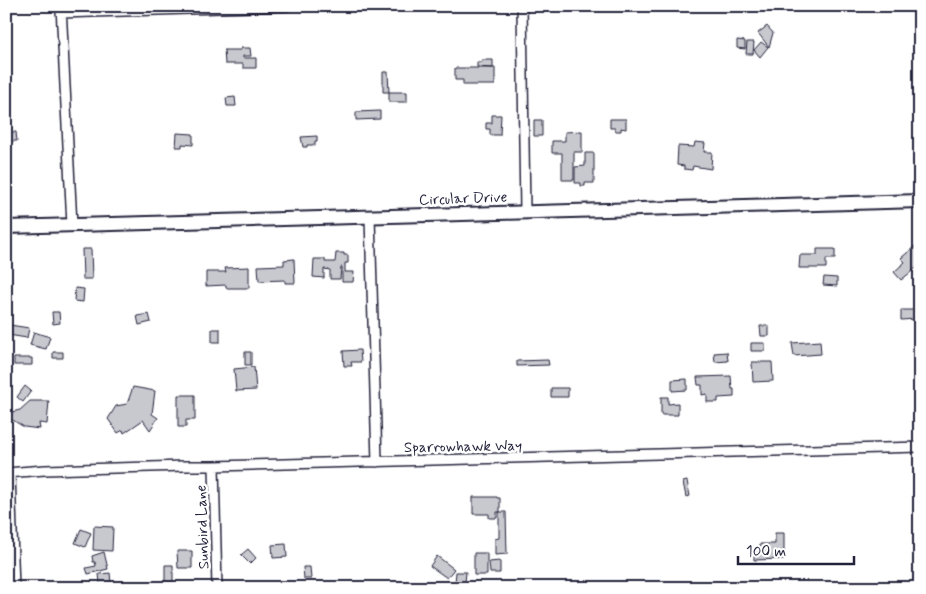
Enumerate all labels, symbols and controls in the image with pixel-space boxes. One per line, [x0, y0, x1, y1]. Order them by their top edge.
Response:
street label: Circular Drive [418, 187, 508, 211]
street label: Sparrowhawk Way [404, 436, 522, 458]
street label: Sunbird Lane [192, 484, 214, 569]
scale bar [738, 534, 855, 566]
text: 100 m [746, 542, 786, 562]

